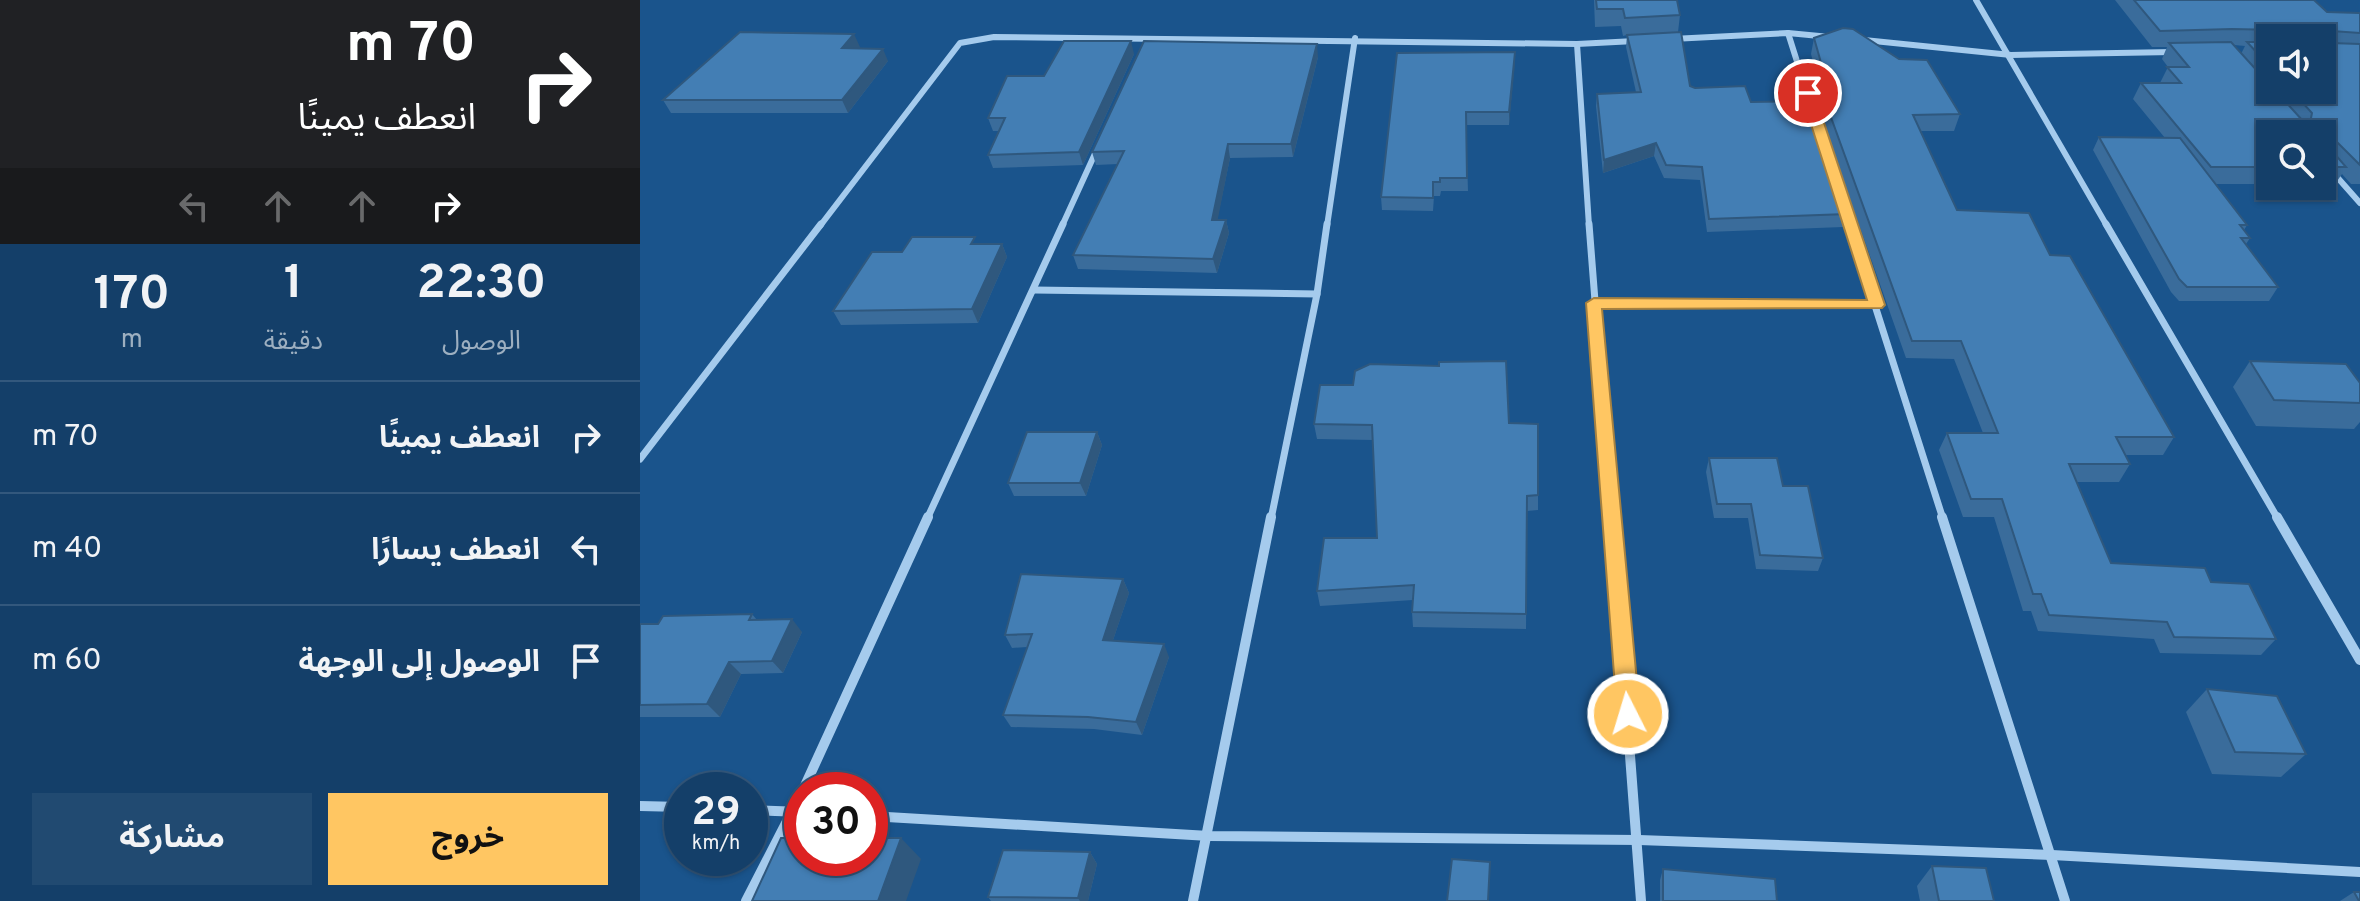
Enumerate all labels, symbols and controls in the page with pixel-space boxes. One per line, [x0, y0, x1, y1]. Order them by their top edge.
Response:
text: 70 m [346, 11, 476, 81]
map controls [2256, 24, 2336, 200]
button: sound [2256, 24, 2336, 104]
icon: right [504, 32, 608, 136]
pin [1774, 59, 1842, 127]
icon: arrive [1786, 71, 1830, 115]
text: انعطف يمينًا [298, 97, 476, 143]
button: search [2256, 120, 2336, 200]
icon: left [172, 184, 216, 228]
icon: ahead [256, 184, 300, 228]
icon: ahead [340, 184, 384, 228]
icon: right [424, 184, 468, 228]
text: 1 [284, 255, 303, 315]
text: 22:30 [416, 255, 546, 315]
text: 170 [94, 266, 170, 326]
text: m [121, 324, 143, 357]
text: دقيقة [264, 326, 323, 359]
text: الوصول [442, 326, 521, 359]
icon: right [564, 415, 608, 459]
text: 70 m [32, 419, 99, 456]
text: انعطف يمينًا [379, 421, 540, 458]
icon: left [564, 527, 608, 571]
text: 40 m [32, 531, 102, 568]
text: انعطف يسارًا [371, 533, 540, 570]
icon: arrive [564, 639, 608, 683]
text: 60 m [32, 643, 102, 680]
text: الوصول إلى الوجهة [298, 645, 540, 682]
position arrow [1586, 672, 1670, 756]
speed limit sign: 30 [784, 772, 888, 876]
text: 29 [691, 789, 741, 839]
button: مشاركة [32, 793, 312, 885]
button: خروج [328, 793, 608, 885]
text: km/h [692, 831, 740, 857]

